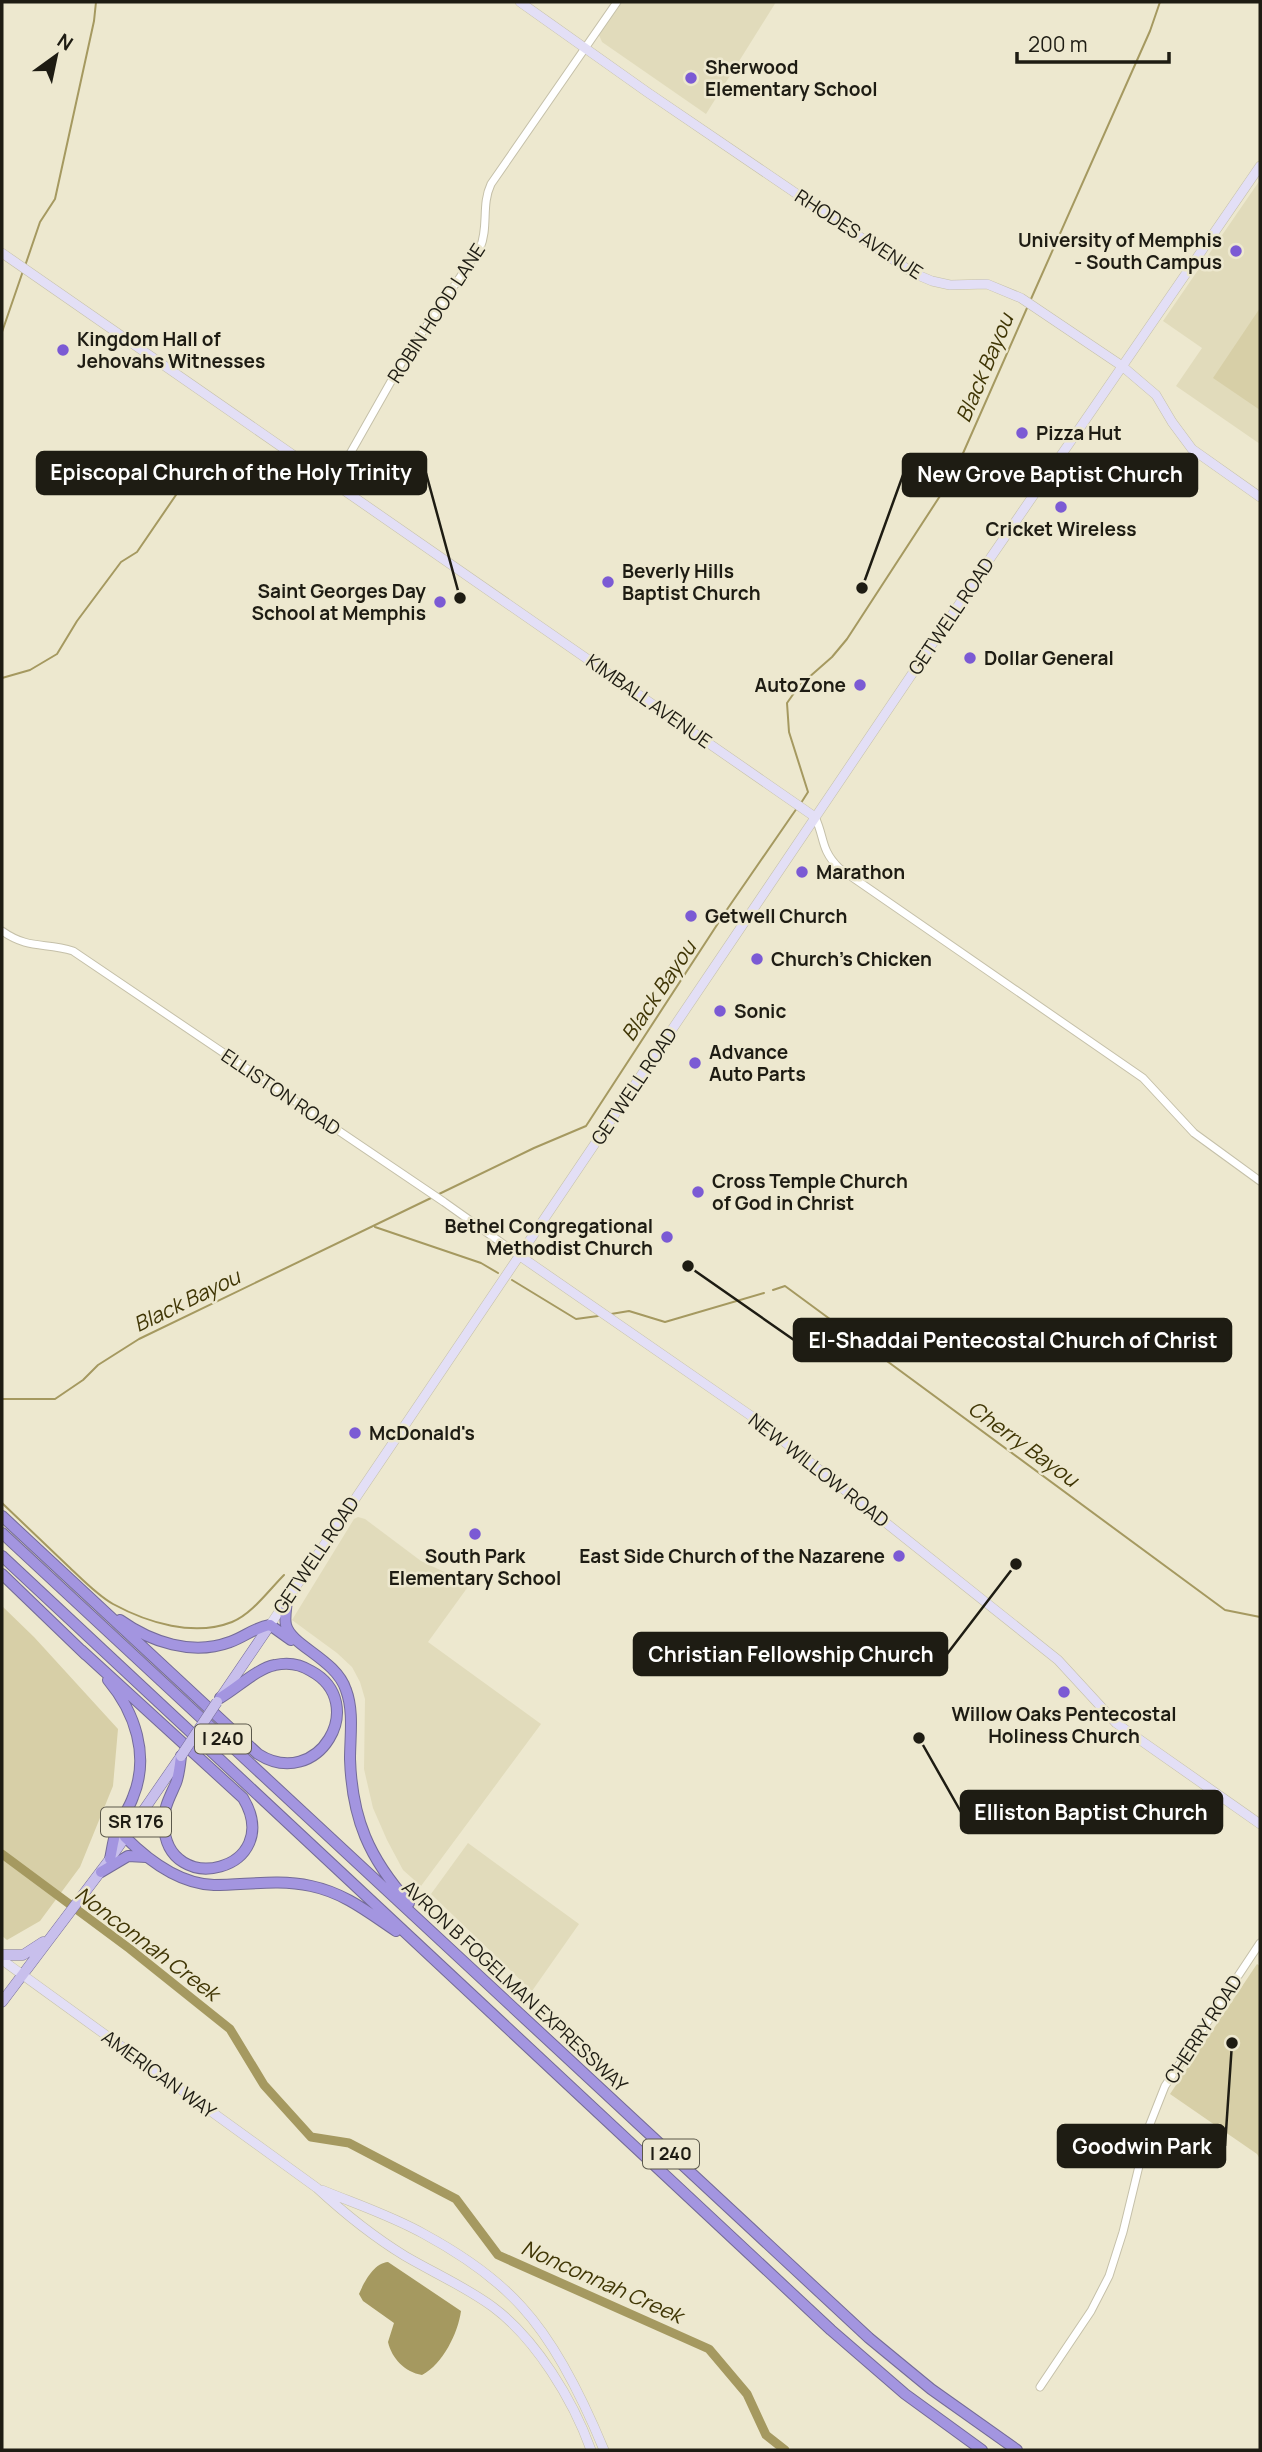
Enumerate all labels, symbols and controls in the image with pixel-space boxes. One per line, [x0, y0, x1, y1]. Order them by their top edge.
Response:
north arrow [21, 21, 91, 91]
scale bar [1017, 21, 1169, 65]
text: N [52, 27, 78, 56]
text: 200 m [1028, 30, 1088, 58]
place label: Sherwood Elementary School [705, 54, 878, 102]
marker: Sherwood Elementary School [683, 70, 699, 86]
street label: RHODES AVENUE [790, 183, 928, 285]
place label: University of Memphis - South Campus [1018, 227, 1222, 275]
street label: ROBIN HOOD LANE [381, 238, 491, 388]
marker: University of Memphis - South Campus [1228, 243, 1244, 259]
water label: Black Bayou [949, 308, 1020, 426]
place label: Kingdom Hall of Jehovahs Witnesses [77, 326, 265, 374]
marker: Kingdom Hall of Jehovahs Witnesses [55, 342, 71, 358]
place label: Pizza Hut [1036, 420, 1122, 446]
marker: Pizza Hut [1014, 425, 1030, 441]
callout: Episcopal Church of the Holy Trinity [37, 452, 426, 494]
callout: New Grove Baptist Church [903, 454, 1197, 496]
text: Episcopal Church of the Holy Trinity [50, 458, 412, 486]
text: New Grove Baptist Church [917, 460, 1183, 488]
marker: Cricket Wireless [1053, 499, 1069, 515]
place label: Cricket Wireless [985, 516, 1137, 542]
street label: GETWELL ROAD [902, 552, 1000, 680]
place label: Beverly Hills Baptist Church [622, 558, 761, 606]
marker: Beverly Hills Baptist Church [600, 574, 616, 590]
place label: Saint Georges Day School at Memphis [251, 578, 426, 626]
marker: Saint Georges Day School at Memphis [432, 594, 448, 610]
place label: Dollar General [984, 645, 1114, 671]
street label: KIMBALL AVENUE [581, 648, 717, 754]
marker: Dollar General [962, 650, 978, 666]
place label: AutoZone [754, 672, 846, 698]
marker: AutoZone [852, 677, 868, 693]
place label: Marathon [816, 859, 905, 885]
marker: Marathon [794, 864, 810, 880]
place label: Getwell Church [705, 903, 847, 929]
marker: Getwell Church [683, 908, 699, 924]
water label: Black Bayou [614, 934, 703, 1046]
place label: Church's Chicken [771, 946, 932, 972]
marker: Church's Chicken [749, 951, 765, 967]
place label: Sonic [734, 998, 786, 1024]
marker: Sonic [712, 1003, 728, 1019]
street label: GETWELL ROAD [585, 1022, 683, 1150]
place label: Advance Auto Parts [709, 1039, 806, 1087]
street label: ELLISTON ROAD [216, 1043, 346, 1141]
marker: Advance Auto Parts [687, 1055, 703, 1071]
place label: Cross Temple Church of God in Christ [712, 1168, 908, 1216]
marker: Cross Temple Church of God in Christ [690, 1184, 706, 1200]
place label: Bethel Congregational Methodist Church [445, 1213, 653, 1261]
marker: Bethel Congregational Methodist Church [659, 1229, 675, 1245]
water label: Black Bayou [129, 1262, 246, 1338]
callout: El-Shaddai Pentecostal Church of Christ [794, 1319, 1231, 1361]
text: El-Shaddai Pentecostal Church of Christ [809, 1326, 1218, 1354]
water label: Cherry Bayou [963, 1394, 1085, 1493]
street label: NEW WILLOW ROAD [743, 1407, 895, 1533]
place label: McDonald's [369, 1420, 475, 1446]
marker: McDonald's [347, 1425, 363, 1441]
street label: GETWELL ROAD [267, 1491, 365, 1619]
marker: South Park Elementary School [467, 1526, 483, 1542]
place label: South Park Elementary School [389, 1543, 561, 1591]
place label: East Side Church of the Nazarene [579, 1543, 885, 1569]
marker: East Side Church of the Nazarene [891, 1548, 907, 1564]
callout: Christian Fellowship Church [634, 1633, 947, 1675]
text: Christian Fellowship Church [648, 1640, 934, 1668]
marker: Willow Oaks Pentecostal Holiness Church [1056, 1684, 1072, 1700]
place label: Willow Oaks Pentecostal Holiness Church [952, 1701, 1176, 1749]
road number: I 240 [195, 1724, 251, 1754]
callout: Elliston Baptist Church [961, 1791, 1222, 1833]
text: Elliston Baptist Church [974, 1798, 1208, 1826]
road number: SR 176 [101, 1808, 171, 1836]
street label: AVRON B FOGELMAN EXPRESSWAY [397, 1874, 634, 2098]
water label: Nonconnah Creek [70, 1880, 227, 2008]
street label: CHERRY ROAD [1158, 1970, 1248, 2088]
street label: AMERICAN WAY [97, 2024, 222, 2125]
callout: Goodwin Park [1058, 2125, 1225, 2167]
text: Goodwin Park [1072, 2132, 1212, 2160]
road number: I 240 [643, 2140, 699, 2168]
water label: Nonconnah Creek [517, 2233, 690, 2330]

